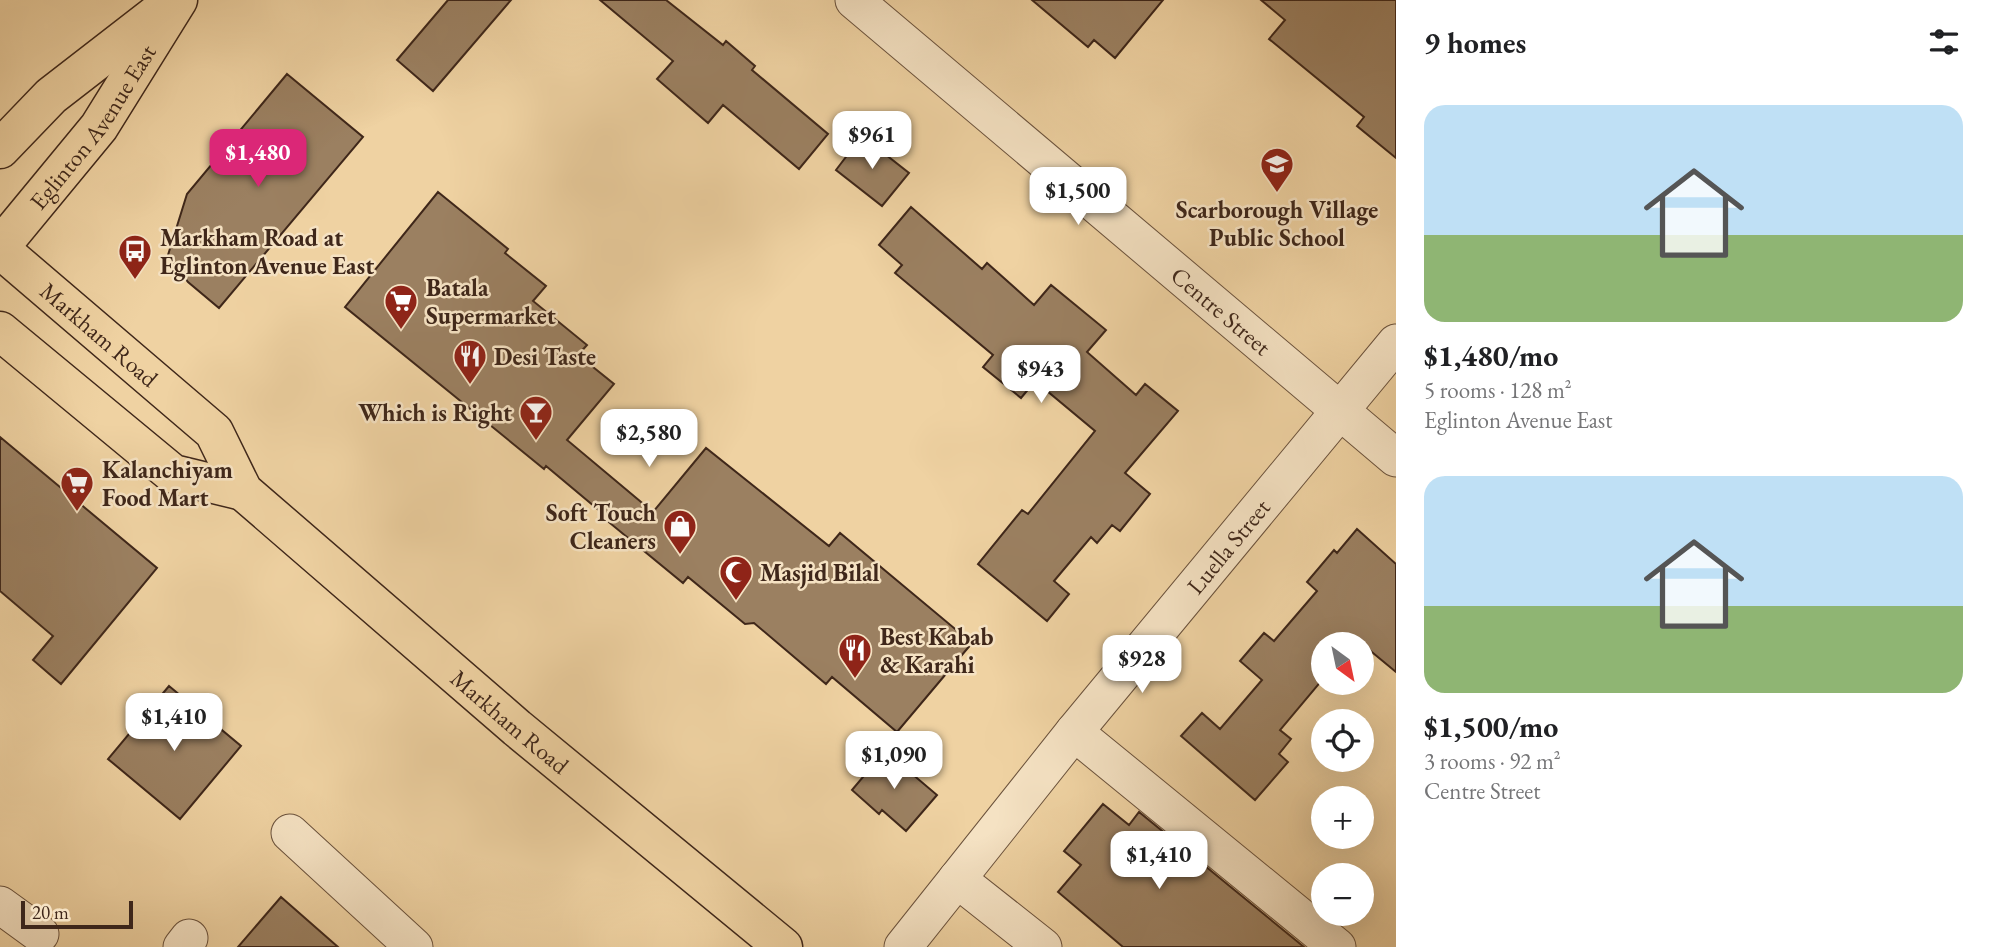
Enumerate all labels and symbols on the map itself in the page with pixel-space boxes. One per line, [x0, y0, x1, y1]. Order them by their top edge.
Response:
street label: Eglinton Avenue East [22, 38, 163, 216]
pin: $961 [831, 111, 913, 171]
pin: $1,480 [201, 130, 315, 189]
school or university icon: Scarborough Village Public School [1258, 145, 1296, 194]
pin: $1,500 [1021, 168, 1135, 227]
place label: Scarborough Village Public School [1176, 194, 1378, 253]
place label: Markham Road at Eglinton Avenue East [160, 222, 374, 282]
bus stop icon: Markham Road at Eglinton Avenue East [116, 232, 154, 281]
street label: Centre Street [1165, 259, 1278, 362]
place label: Batala Supermarket [426, 272, 556, 331]
street label: Markham Road [34, 275, 166, 394]
supermarket icon: Batala Supermarket [382, 282, 420, 331]
restaurant icon: Desi Taste [451, 337, 489, 386]
place label: Desi Taste [494, 341, 596, 372]
pin: $943 [1000, 346, 1082, 405]
bar icon: Which is Right [517, 393, 555, 442]
place label: Which is Right [358, 397, 512, 429]
pin: $2,580 [592, 410, 706, 469]
place label: Kalanchiyam Food Mart [102, 454, 233, 513]
supermarket icon: Kalanchiyam Food Mart [58, 464, 96, 513]
street label: Luella Street [1179, 492, 1277, 600]
place label: Soft Touch Cleaners [546, 497, 657, 556]
shop icon: Soft Touch Cleaners [661, 507, 699, 556]
mosque icon: Masjid Bilal [717, 553, 755, 602]
place label: Masjid Bilal [760, 557, 880, 589]
place label: Best Kabab & Karahi [880, 621, 994, 680]
restaurant icon: Best Kabab & Karahi [836, 631, 874, 680]
north arrow [1311, 632, 1374, 695]
pin: $928 [1101, 636, 1183, 695]
street label: Markham Road [444, 662, 576, 781]
pin: $1,410 [117, 694, 231, 753]
pin: $1,090 [837, 732, 951, 791]
pin: $1,410 [1102, 832, 1216, 891]
scale bar [21, 898, 133, 930]

